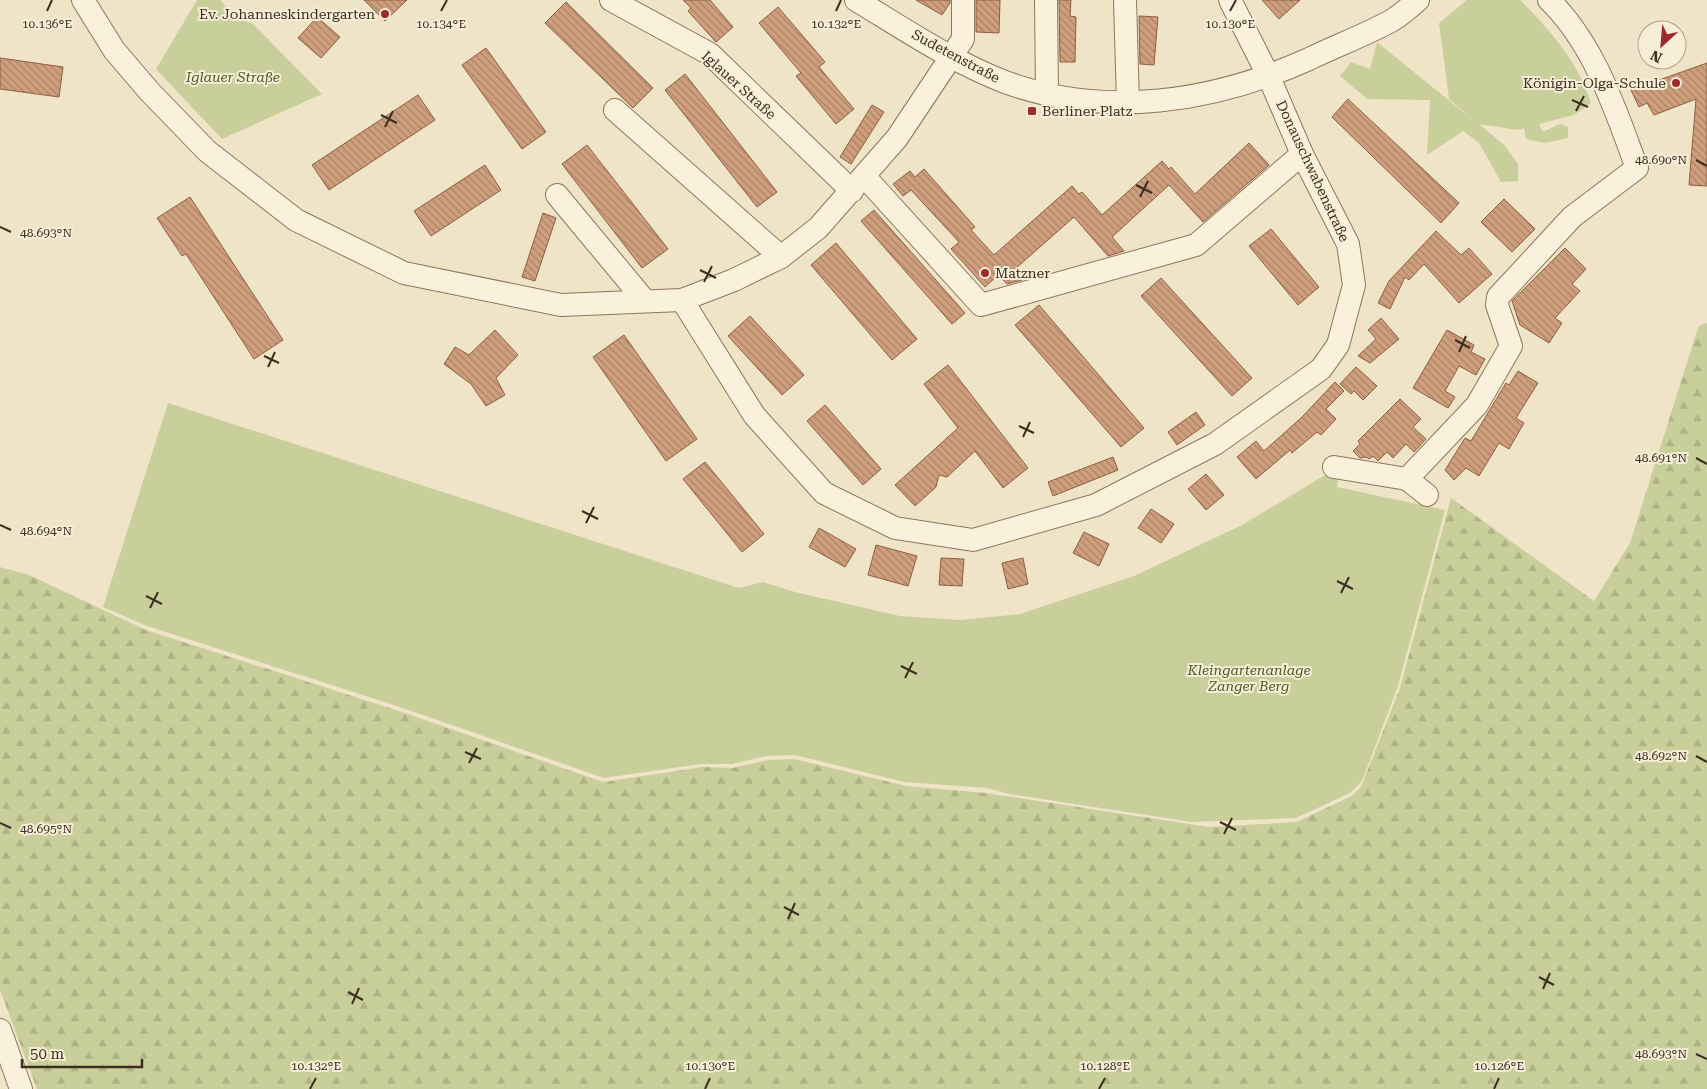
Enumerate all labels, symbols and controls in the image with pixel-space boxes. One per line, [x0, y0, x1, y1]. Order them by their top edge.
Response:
place label: Ev. Johanneskindergarten [199, 6, 375, 22]
marker: Ev. Johanneskindergarten [379, 8, 391, 20]
text: 10.136°E [22, 17, 72, 31]
text: 10.134°E [416, 17, 466, 31]
text: 10.132°E [811, 17, 861, 31]
text: 10.130°E [1205, 17, 1255, 31]
north arrow [1637, 20, 1687, 70]
street label: Sudetenstraße [909, 26, 1003, 86]
text: N [1648, 47, 1665, 66]
street label: Iglauer Straße [699, 48, 780, 123]
park label: Iglauer Straße [185, 69, 280, 85]
place label: Königin-Olga-Schule [1523, 75, 1666, 91]
marker: Königin-Olga-Schule [1670, 77, 1682, 89]
street label: Donauschwabenstraße [1273, 98, 1353, 245]
place label: Berliner Platz [1042, 103, 1133, 119]
marker: Berliner Platz [1026, 105, 1038, 117]
text: 48.690°N [1635, 153, 1687, 167]
text: 48.693°N [20, 226, 72, 240]
place label: Matzner [995, 265, 1050, 281]
marker: Matzner [979, 267, 991, 279]
text: 48.691°N [1635, 451, 1687, 465]
text: 48.694°N [20, 524, 72, 538]
park label: Kleingartenanlage Zanger Berg [1186, 662, 1311, 694]
text: 48.692°N [1635, 749, 1687, 763]
text: 48.695°N [20, 822, 72, 836]
scale bar [22, 1036, 142, 1068]
text: 50 m [30, 1045, 65, 1063]
text: 48.693°N [1635, 1047, 1687, 1061]
text: 10.132°E [291, 1059, 341, 1073]
text: 10.130°E [685, 1059, 735, 1073]
text: 10.128°E [1080, 1059, 1130, 1073]
text: 10.126°E [1474, 1059, 1524, 1073]

